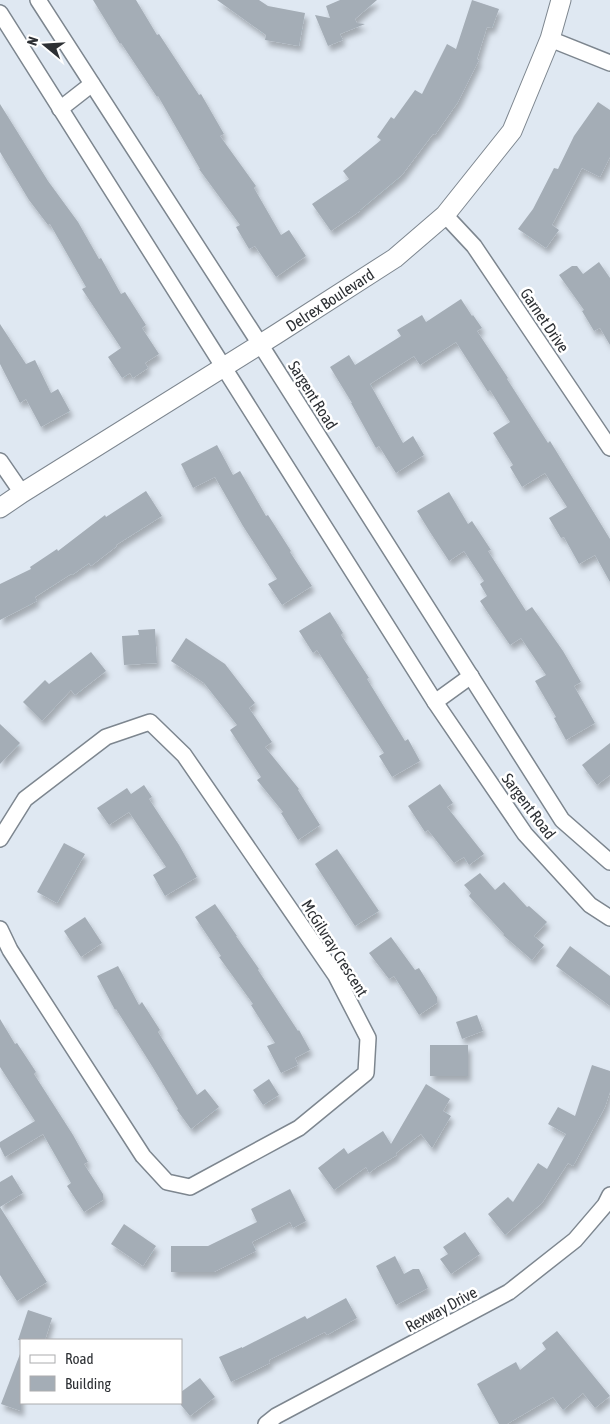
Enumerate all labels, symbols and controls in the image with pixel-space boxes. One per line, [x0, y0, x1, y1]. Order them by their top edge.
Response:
north arrow [20, 20, 70, 70]
text: N [24, 35, 42, 47]
street label: Delrex Boulevard [283, 265, 377, 335]
street label: Garnet Drive [517, 284, 573, 356]
street label: Sargent Road [284, 357, 341, 433]
street label: Sargent Road [498, 770, 559, 843]
street label: McGilvray Crescent [297, 896, 372, 1000]
street label: Rexway Drive [402, 1283, 480, 1336]
legend [20, 1339, 182, 1404]
text: Road [65, 1350, 94, 1367]
text: Building [65, 1375, 111, 1392]

